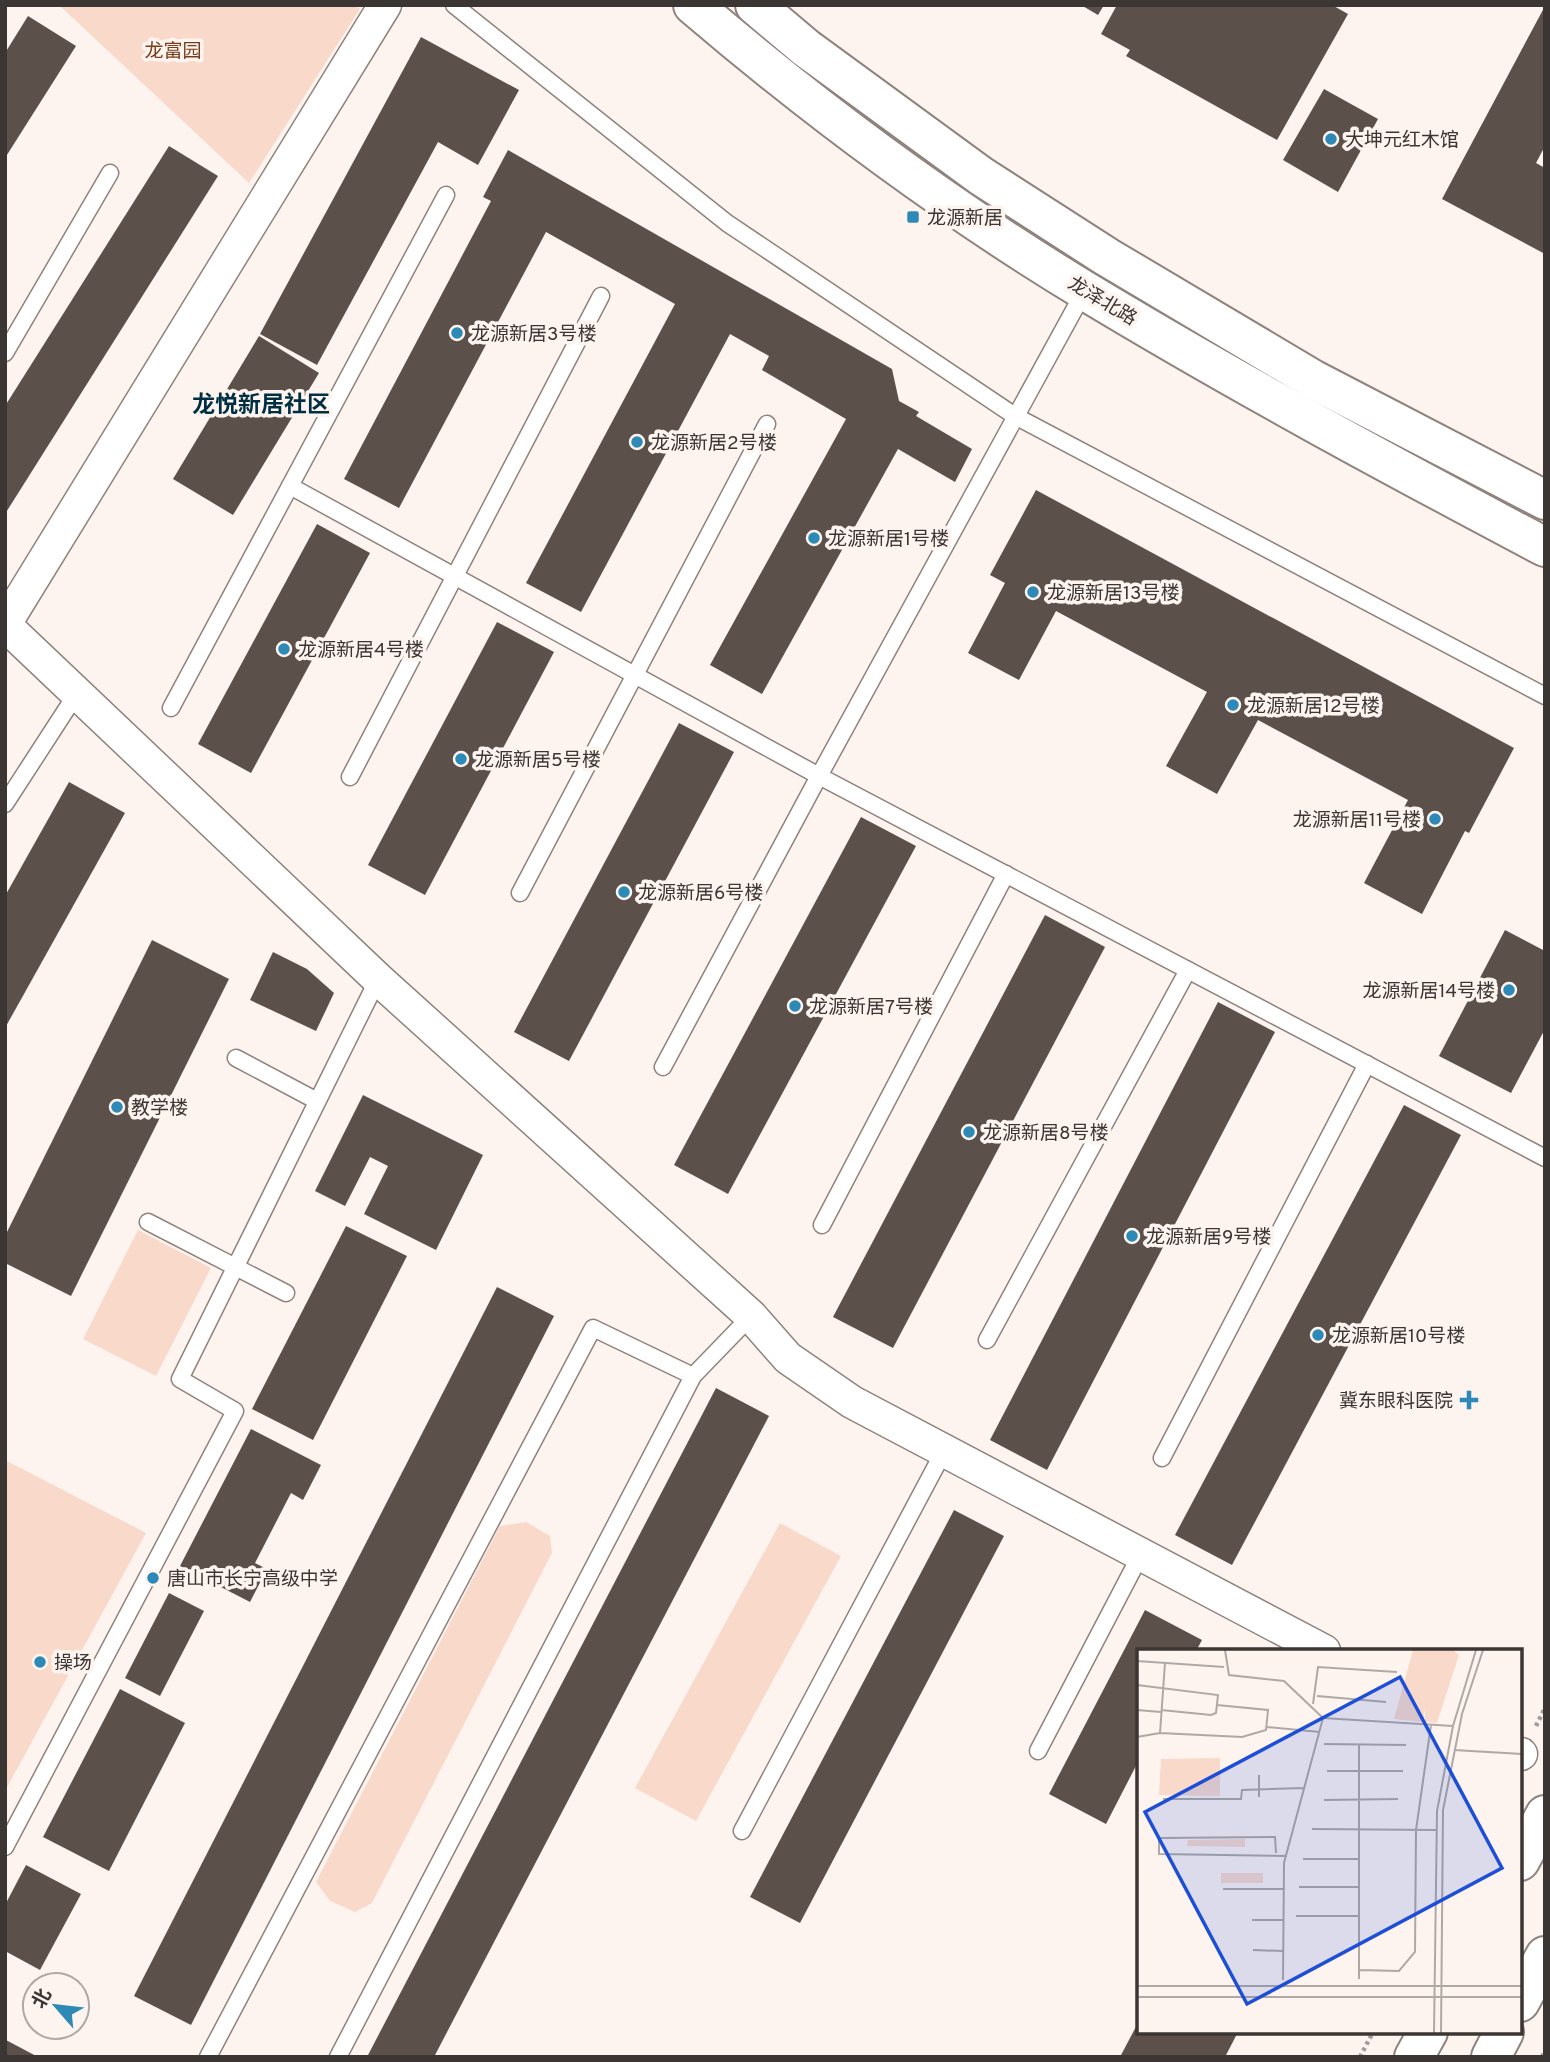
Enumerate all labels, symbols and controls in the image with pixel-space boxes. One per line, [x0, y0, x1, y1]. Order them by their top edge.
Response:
park label: 龙富园 [144, 40, 202, 64]
place label: 大坤元红木馆 [1345, 129, 1459, 153]
marker: 大坤元红木馆 [1323, 131, 1339, 147]
place label: 龙源新居 [927, 207, 1003, 231]
marker: 龙源新居 [905, 209, 921, 225]
street label: 龙泽北路 [1063, 272, 1141, 332]
place label: 龙源新居3号楼 [471, 323, 596, 347]
marker: 龙源新居3号楼 [449, 325, 465, 341]
district label: 龙悦新居社区 [192, 392, 330, 421]
place label: 龙源新居2号楼 [651, 432, 777, 456]
marker: 龙源新居2号楼 [629, 434, 645, 450]
place label: 龙源新居1号楼 [828, 528, 949, 552]
marker: 龙源新居1号楼 [806, 530, 822, 546]
place label: 龙源新居13号楼 [1047, 582, 1180, 606]
marker: 龙源新居13号楼 [1025, 584, 1041, 600]
place label: 龙源新居4号楼 [298, 639, 424, 663]
marker: 龙源新居4号楼 [276, 641, 292, 657]
place label: 龙源新居12号楼 [1247, 695, 1380, 719]
marker: 龙源新居12号楼 [1225, 697, 1241, 713]
place label: 龙源新居5号楼 [475, 749, 601, 773]
marker: 龙源新居5号楼 [453, 751, 469, 767]
place label: 龙源新居11号楼 [1293, 809, 1421, 833]
marker: 龙源新居11号楼 [1427, 811, 1443, 827]
place label: 龙源新居6号楼 [638, 882, 763, 906]
marker: 龙源新居6号楼 [616, 884, 632, 900]
place label: 龙源新居14号楼 [1362, 980, 1495, 1004]
marker: 龙源新居14号楼 [1501, 982, 1517, 998]
place label: 龙源新居7号楼 [809, 996, 933, 1020]
marker: 龙源新居7号楼 [787, 998, 803, 1014]
place label: 教学楼 [131, 1097, 188, 1121]
marker: 教学楼 [109, 1099, 125, 1115]
place label: 龙源新居8号楼 [983, 1122, 1109, 1146]
marker: 龙源新居8号楼 [961, 1124, 977, 1140]
place label: 龙源新居9号楼 [1146, 1226, 1271, 1250]
marker: 龙源新居9号楼 [1124, 1228, 1140, 1244]
place label: 龙源新居10号楼 [1332, 1325, 1465, 1349]
marker: 龙源新居10号楼 [1310, 1327, 1326, 1343]
place label: 冀东眼科医院 [1339, 1390, 1453, 1414]
marker: 冀东眼科医院 [1459, 1390, 1479, 1410]
place label: 唐山市长宁高级中学 [167, 1568, 338, 1592]
marker: 唐山市长宁高级中学 [145, 1570, 161, 1586]
inset map [1137, 1649, 1522, 2034]
place label: 操场 [54, 1652, 92, 1676]
marker: 操场 [32, 1654, 48, 1670]
north arrow [21, 1971, 91, 2041]
text: 北 [28, 1985, 58, 2013]

